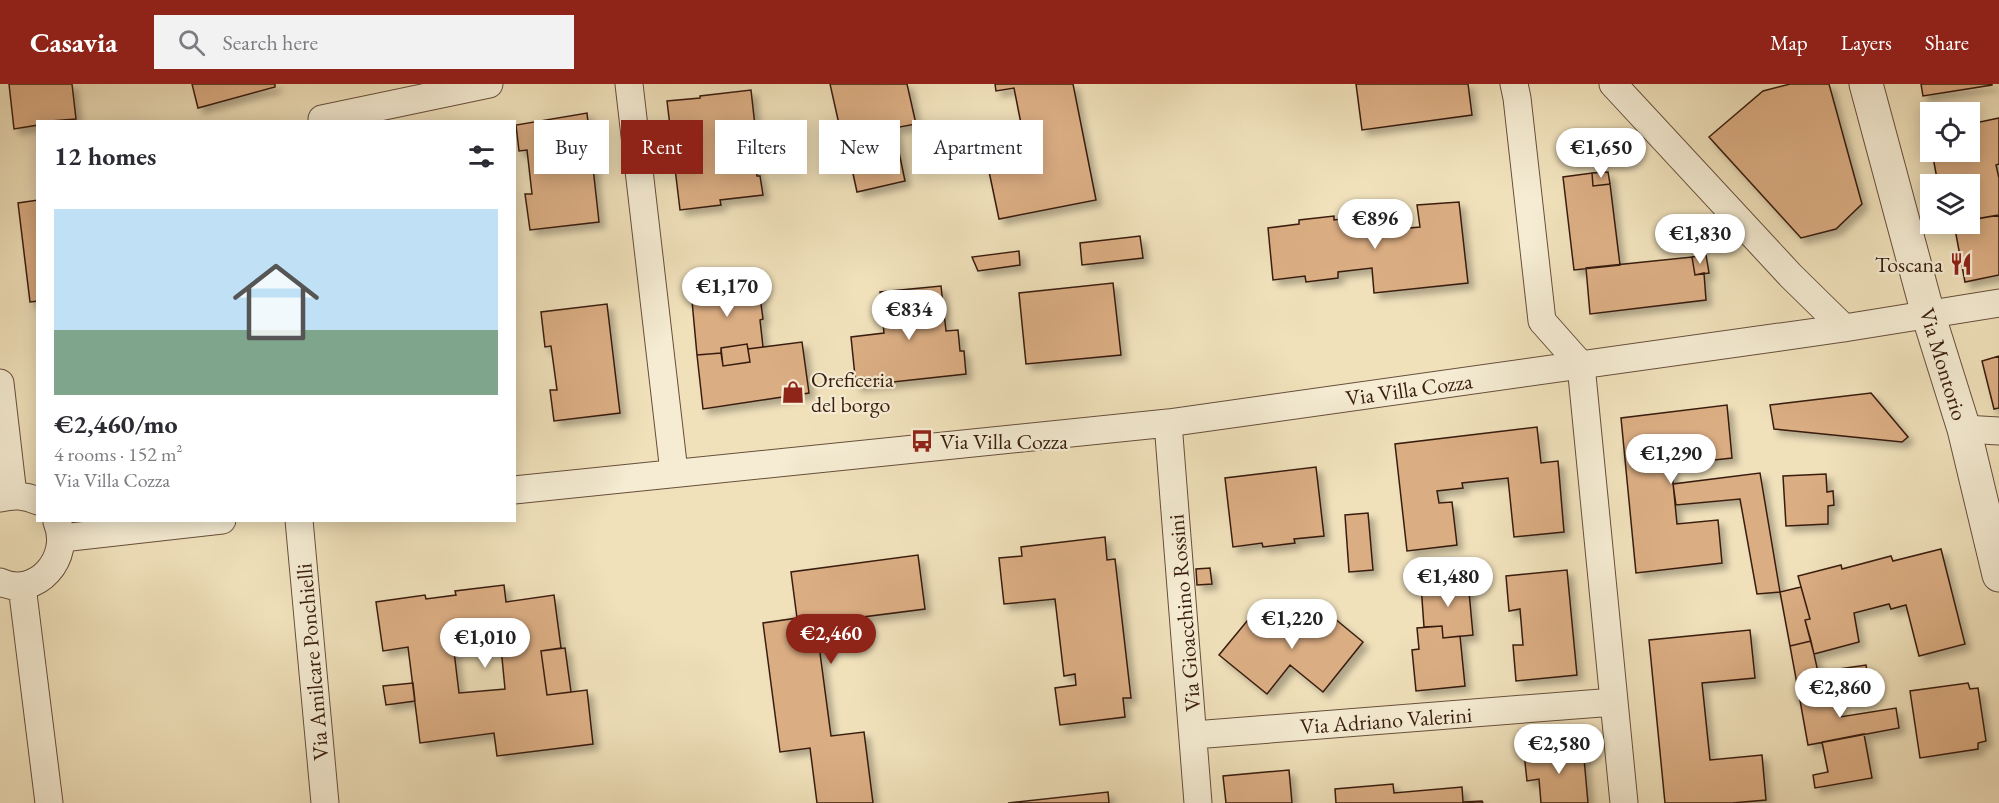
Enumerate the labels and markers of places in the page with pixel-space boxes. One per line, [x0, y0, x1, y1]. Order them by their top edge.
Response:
pin: €1,650 [1552, 128, 1650, 179]
pin: €896 [1339, 199, 1411, 250]
pin: €1,830 [1651, 214, 1749, 265]
place label: Toscana [1875, 250, 1943, 279]
restaurant icon: Toscana [1948, 251, 1974, 277]
pin: €1,170 [678, 267, 776, 318]
pin: €834 [873, 290, 945, 341]
place label: Oreficeria del borgo [811, 365, 894, 419]
shop icon: Oreficeria del borgo [780, 379, 806, 405]
place label: Via Villa Cozza [940, 427, 1068, 456]
bus stop icon: Via Villa Cozza [909, 428, 935, 454]
pin: €1,290 [1622, 434, 1720, 485]
pin: €1,480 [1399, 557, 1497, 608]
pin: €1,220 [1243, 599, 1341, 650]
pin: €2,460 [782, 614, 880, 665]
pin: €1,010 [436, 618, 534, 669]
pin: €2,860 [1791, 668, 1889, 719]
pin: €2,580 [1510, 724, 1608, 775]

